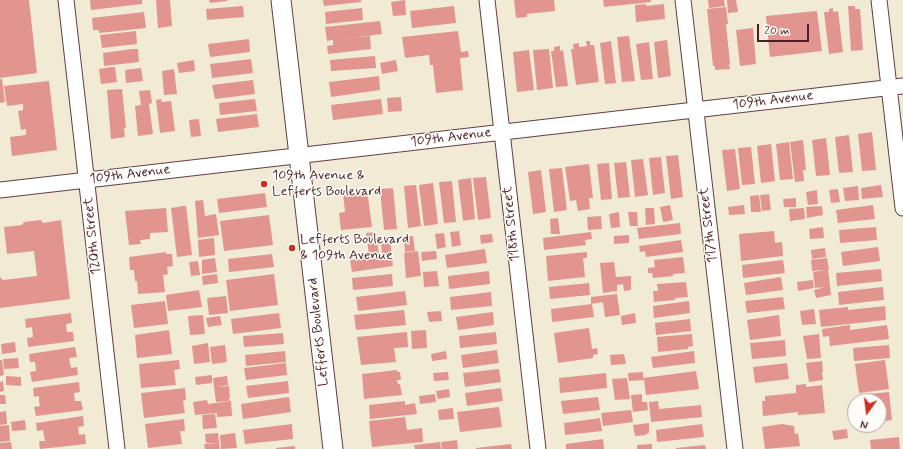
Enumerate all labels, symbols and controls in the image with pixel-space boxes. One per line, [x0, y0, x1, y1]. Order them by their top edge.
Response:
scale bar [759, 16, 811, 42]
text: 20 m [764, 23, 790, 39]
street label: 109th Avenue [732, 88, 814, 114]
street label: 109th Avenue [410, 125, 492, 151]
street label: 109th Avenue [89, 162, 171, 188]
place label: 109th Avenue & Lefferts Boulevard [272, 168, 381, 200]
marker: 109th Avenue & Lefferts Boulevard [259, 179, 269, 189]
street label: 118th Street [500, 186, 524, 262]
street label: 117th Street [696, 186, 722, 264]
street label: 120th Street [81, 196, 105, 276]
place label: Lefferts Boulevard & 109th Avenue [300, 232, 409, 264]
marker: Lefferts Boulevard & 109th Avenue [287, 243, 297, 253]
street label: Lefferts Boulevard [305, 277, 333, 387]
north arrow [847, 393, 887, 433]
text: N [859, 416, 870, 431]

